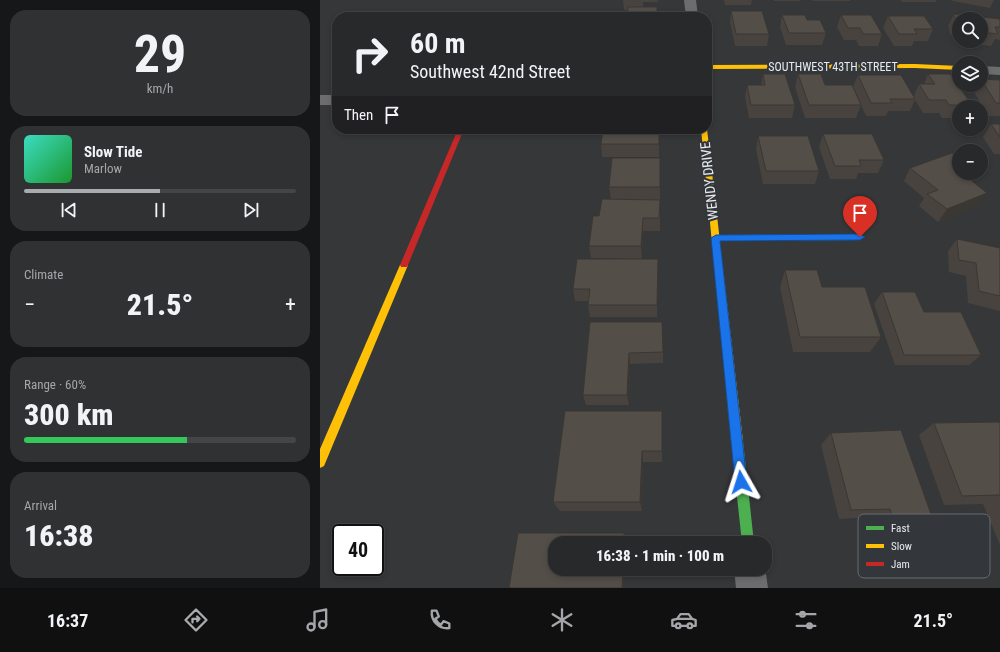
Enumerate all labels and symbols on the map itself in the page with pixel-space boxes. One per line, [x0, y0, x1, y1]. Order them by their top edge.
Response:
street label: SOUTHWEST 43TH STREET [768, 60, 898, 74]
street label: WENDY DRIVE [697, 141, 721, 221]
pin [843, 196, 877, 237]
position arrow [720, 461, 762, 503]
legend [858, 514, 990, 578]
text: Fast [891, 522, 910, 535]
speed limit sign: 40 [332, 524, 384, 576]
text: Slow [891, 540, 912, 553]
text: Jam [891, 558, 910, 571]

